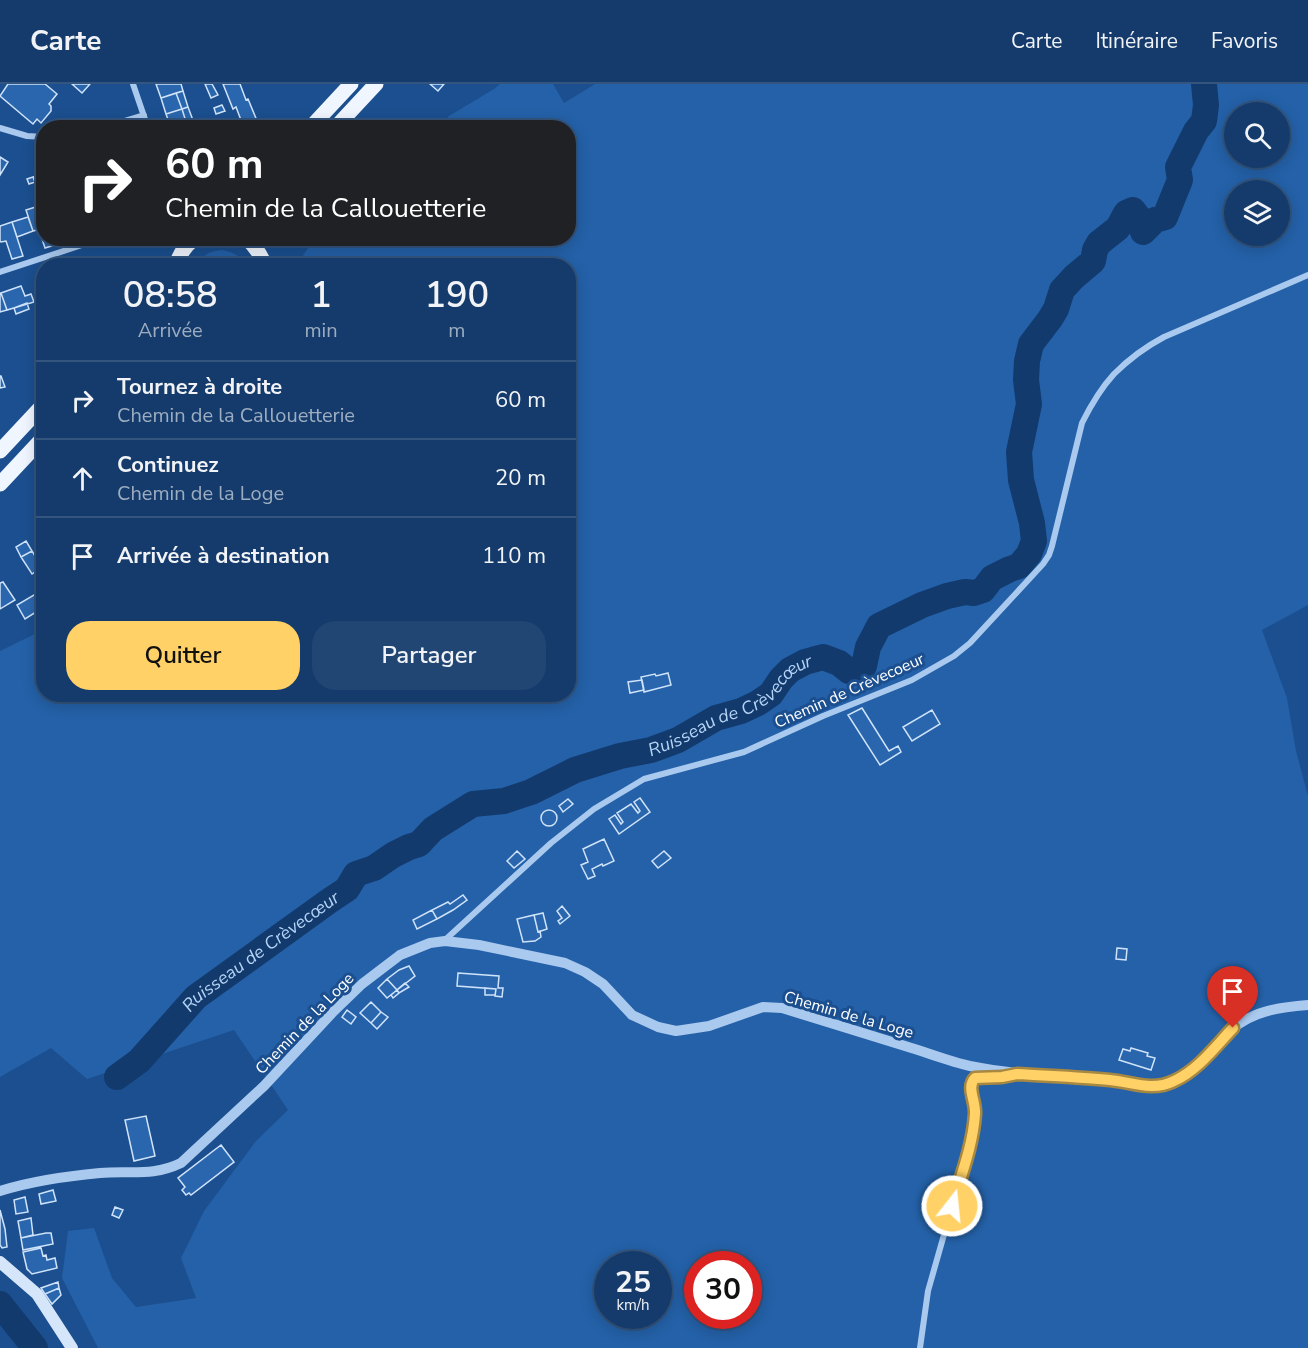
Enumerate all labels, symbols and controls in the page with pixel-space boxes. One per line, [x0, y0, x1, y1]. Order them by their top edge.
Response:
text: Carte [30, 22, 101, 60]
text: Carte [1011, 27, 1062, 55]
text: Itinéraire [1095, 27, 1178, 55]
text: Favoris [1211, 27, 1278, 55]
map controls [1224, 102, 1290, 246]
button: search [1224, 102, 1290, 168]
text: 60 m [165, 136, 264, 193]
icon: right [66, 144, 144, 222]
button: layers [1224, 180, 1290, 246]
text: Chemin de la Callouetterie [165, 190, 486, 227]
text: 08:58 [123, 271, 218, 320]
text: 1 [310, 271, 332, 320]
text: 190 [424, 271, 489, 320]
text: Arrivée [138, 317, 203, 344]
text: min [305, 317, 338, 344]
text: m [448, 317, 465, 344]
text: Tournez à droite [117, 372, 282, 402]
icon: right [66, 384, 99, 417]
text: 60 m [495, 385, 546, 415]
text: Chemin de la Callouetterie [117, 402, 355, 429]
text: Continuez [117, 450, 219, 480]
icon: ahead [66, 462, 99, 495]
text: 20 m [495, 463, 546, 493]
text: Chemin de la Loge [117, 480, 284, 507]
icon: arrive [66, 540, 99, 573]
text: Arrivée à destination [117, 541, 330, 571]
text: 110 m [482, 541, 546, 571]
button: Quitter [66, 621, 300, 690]
button: Partager [312, 621, 546, 690]
street label: Chemin de Crèvecoeur [771, 648, 928, 734]
water label: Ruisseau de Crèvecœur [644, 649, 815, 762]
water label: Ruisseau de Crèvecœur [176, 885, 345, 1017]
pin [1207, 966, 1258, 1028]
street label: Chemin de la Loge [250, 968, 359, 1079]
icon: arrive [1216, 975, 1249, 1008]
street label: Chemin de la Loge [781, 986, 916, 1044]
position arrow [920, 1174, 984, 1238]
speed limit sign: 30 [684, 1251, 762, 1329]
text: 25 [615, 1262, 651, 1303]
text: km/h [616, 1295, 650, 1315]

